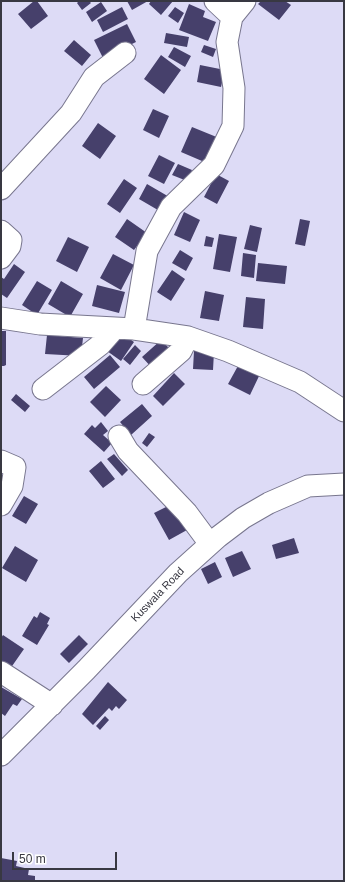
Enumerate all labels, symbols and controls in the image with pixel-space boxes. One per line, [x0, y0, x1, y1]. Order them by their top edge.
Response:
street label: Kuswala Road [129, 565, 187, 625]
scale bar [14, 844, 119, 870]
text: 50 m [19, 852, 46, 866]

